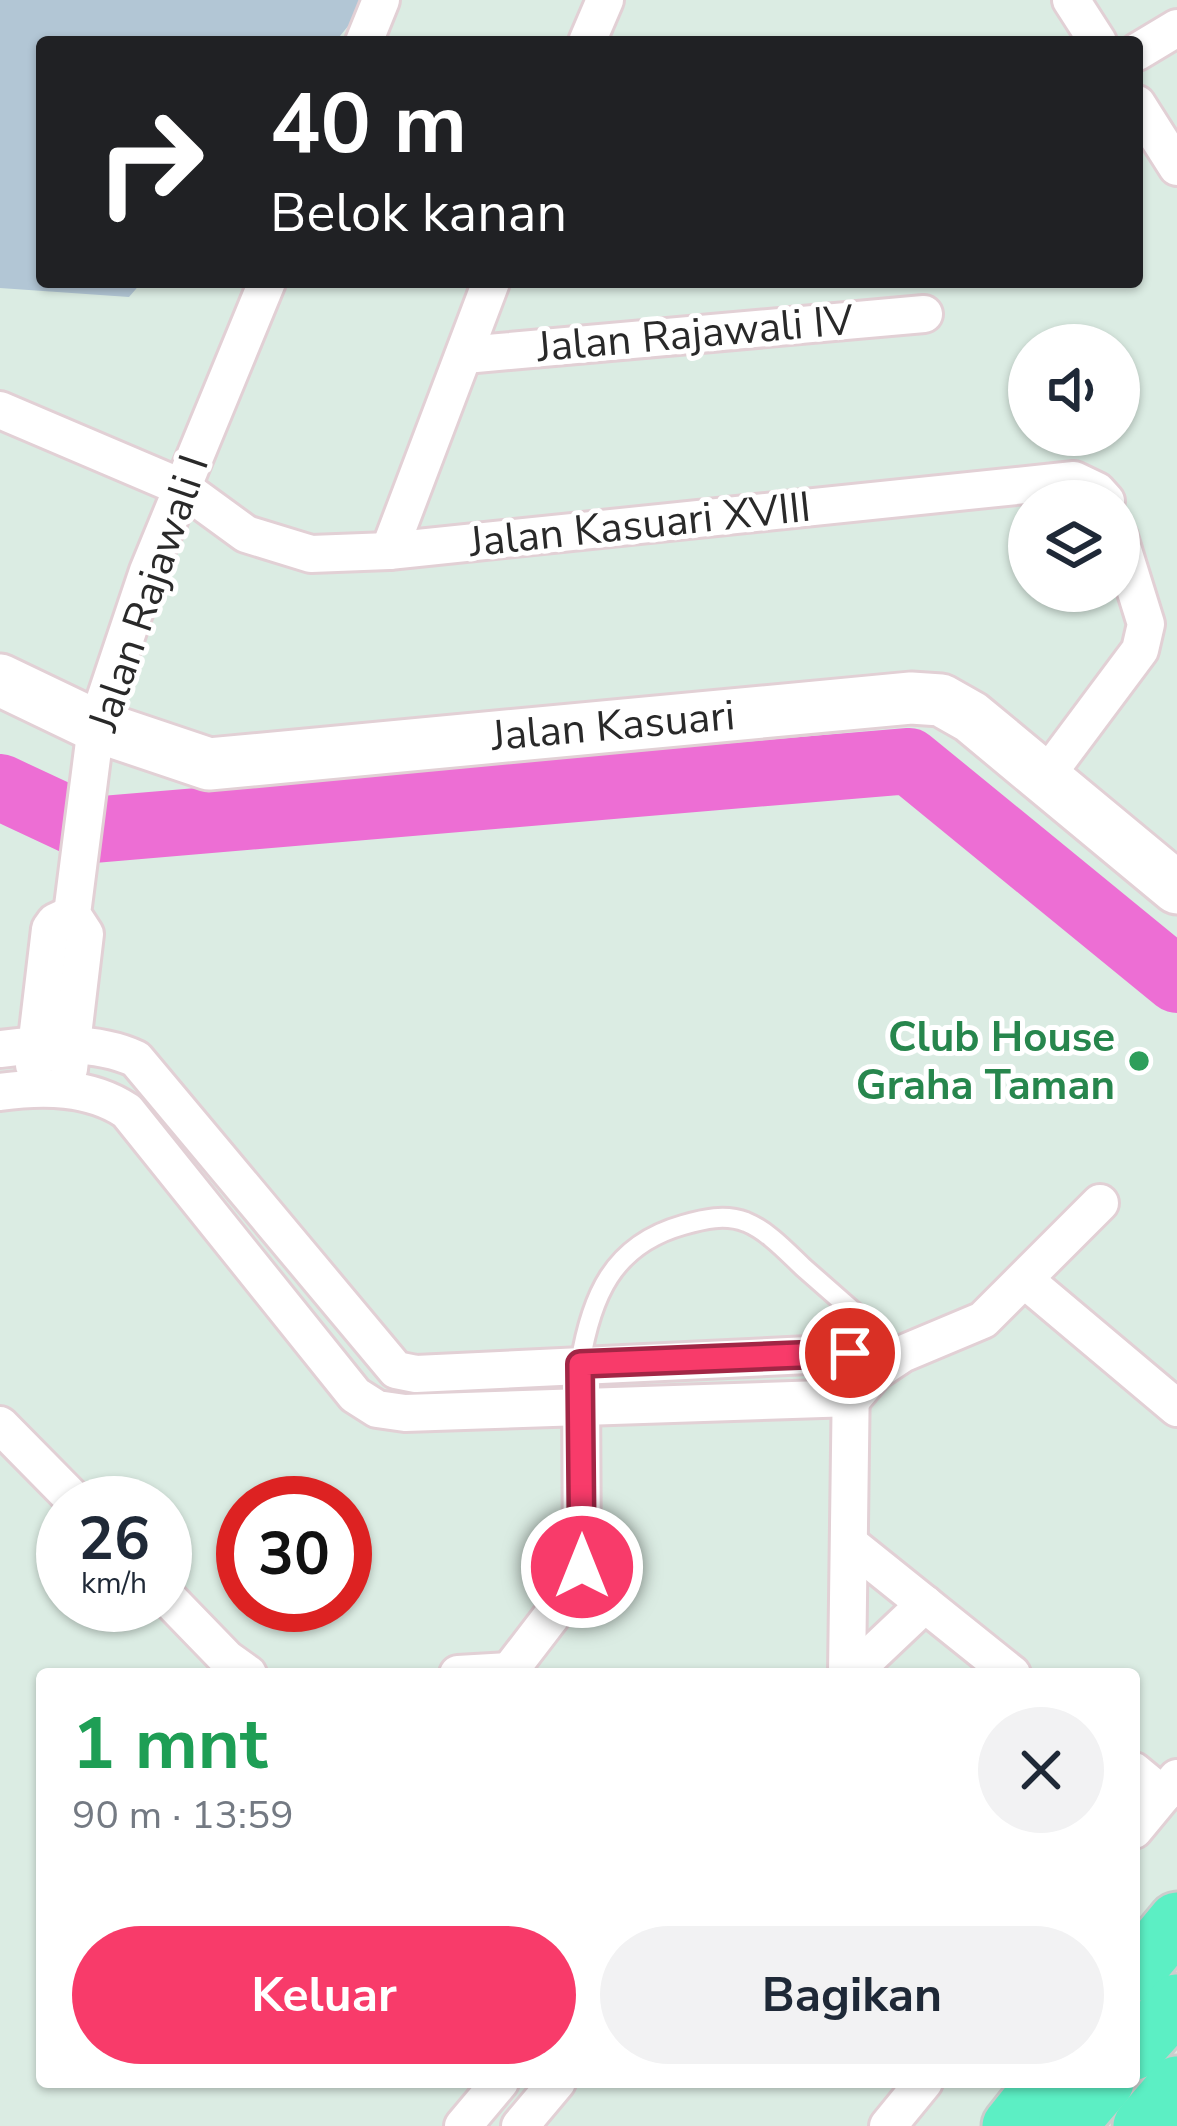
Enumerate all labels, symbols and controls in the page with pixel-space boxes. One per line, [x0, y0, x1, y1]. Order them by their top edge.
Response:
text: 40 m [270, 67, 467, 182]
icon: right [72, 84, 228, 240]
text: Belok kanan [270, 176, 567, 250]
street label: Jalan Rajawali IV [533, 292, 856, 376]
map controls [1008, 324, 1140, 612]
button: sound [1008, 324, 1140, 456]
street label: Jalan Rajawali I [75, 447, 223, 740]
street label: Jalan Kasuari XVIII [465, 479, 814, 571]
button: layers [1008, 480, 1140, 612]
street label: Jalan Kasuari [488, 687, 737, 765]
place label: Club House Graha Taman [856, 1009, 1115, 1114]
marker: Club House Graha Taman [1126, 1048, 1152, 1074]
pin [799, 1302, 901, 1404]
icon: arrive [817, 1320, 883, 1386]
speed limit sign: 30 [216, 1476, 372, 1632]
text: 26 [78, 1498, 150, 1580]
position arrow [519, 1504, 645, 1630]
text: km/h [81, 1563, 147, 1604]
text: 1 mnt [72, 1695, 268, 1793]
button: close [978, 1707, 1104, 1833]
text: 90 m · 13:59 [72, 1789, 294, 1842]
button: Keluar [72, 1926, 576, 2064]
button: Bagikan [600, 1926, 1104, 2064]

